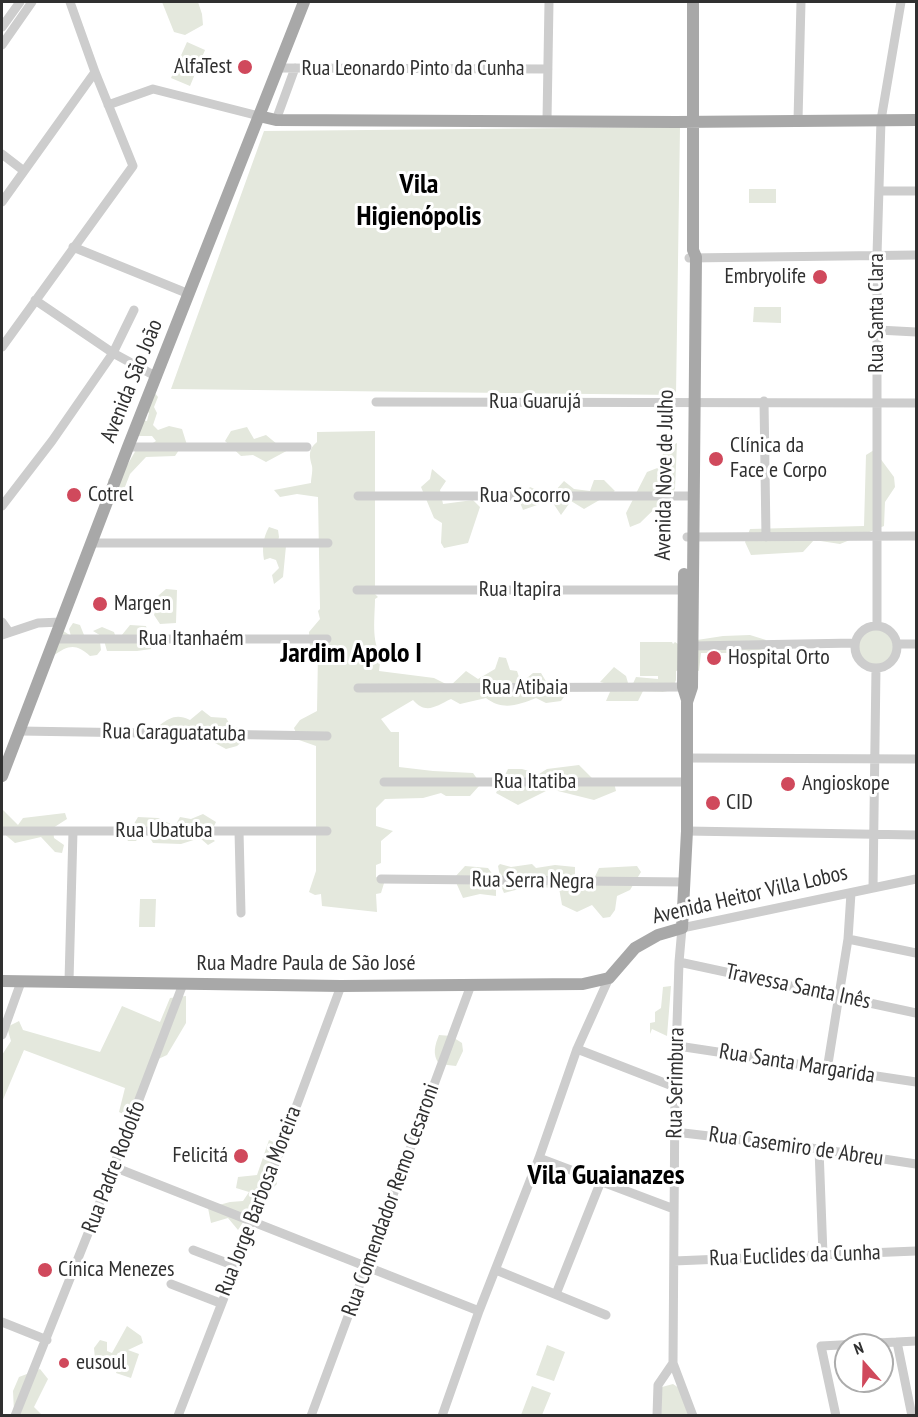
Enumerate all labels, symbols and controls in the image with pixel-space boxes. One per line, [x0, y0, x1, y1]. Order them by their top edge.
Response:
place label: AlfaTest [174, 54, 232, 80]
street label: Rua Leonardo Pinto da Cunha [301, 56, 525, 82]
marker: AlfaTest [236, 58, 254, 76]
district label: Vila Higienópolis [357, 168, 481, 234]
street label: Rua Santa Clara [864, 253, 890, 373]
place label: Embryolife [724, 264, 806, 290]
marker: Embryolife [811, 268, 829, 286]
street label: Avenida São João [95, 316, 169, 446]
street label: Rua Guarujá [489, 389, 581, 415]
street label: Avenida Nove de Julho [650, 389, 680, 561]
place label: Clínica da Face e Corpo [730, 433, 827, 484]
marker: Clínica da Face e Corpo [707, 450, 725, 468]
place label: Cotrel [88, 482, 133, 508]
street label: Rua Socorro [479, 483, 571, 509]
marker: Cotrel [65, 486, 83, 504]
street label: Rua Itapira [479, 577, 561, 603]
place label: Margen [114, 591, 171, 617]
marker: Margen [91, 595, 109, 613]
street label: Rua Itanhaém [138, 626, 244, 652]
district label: Jardim Apolo I [280, 637, 422, 671]
place label: Hospital Orto [728, 645, 830, 671]
marker: Hospital Orto [705, 649, 723, 667]
street label: Rua Atibaia [482, 675, 568, 701]
street label: Rua Caraguatatuba [102, 719, 246, 747]
street label: Rua Itatiba [494, 769, 576, 795]
place label: Angioskope [802, 771, 890, 797]
marker: Angioskope [779, 775, 797, 793]
place label: CID [726, 790, 753, 816]
marker: CID [704, 794, 722, 812]
street label: Rua Ubatuba [115, 818, 213, 844]
street label: Avenida Heitor Villa Lobos [650, 860, 850, 930]
street label: Rua Serra Negra [471, 867, 595, 895]
street label: Rua Madre Paula de São José [197, 951, 415, 977]
street label: Travessa Santa Inês [723, 959, 873, 1015]
street label: Rua Serimbura [662, 1027, 690, 1139]
street label: Rua Santa Margarida [717, 1039, 877, 1089]
street label: Rua Comendador Remo Cesaroni [337, 1080, 445, 1320]
street label: Rua Padre Rodolfo [77, 1097, 151, 1237]
street label: Rua Jorge Barbosa Moreira [211, 1102, 307, 1300]
street label: Rua Casemiro de Abreu [707, 1122, 885, 1172]
place label: Felicitá [172, 1143, 228, 1169]
marker: Felicitá [232, 1147, 250, 1165]
district label: Vila Guaianazes [528, 1159, 684, 1193]
street label: Rua Euclides da Cunha [709, 1240, 881, 1272]
place label: Cínica Menezes [58, 1257, 174, 1283]
marker: Cínica Menezes [36, 1261, 54, 1279]
north arrow [834, 1333, 894, 1393]
text: N [851, 1337, 866, 1359]
place label: eusoul [76, 1350, 126, 1376]
marker: eusoul [57, 1356, 71, 1370]

